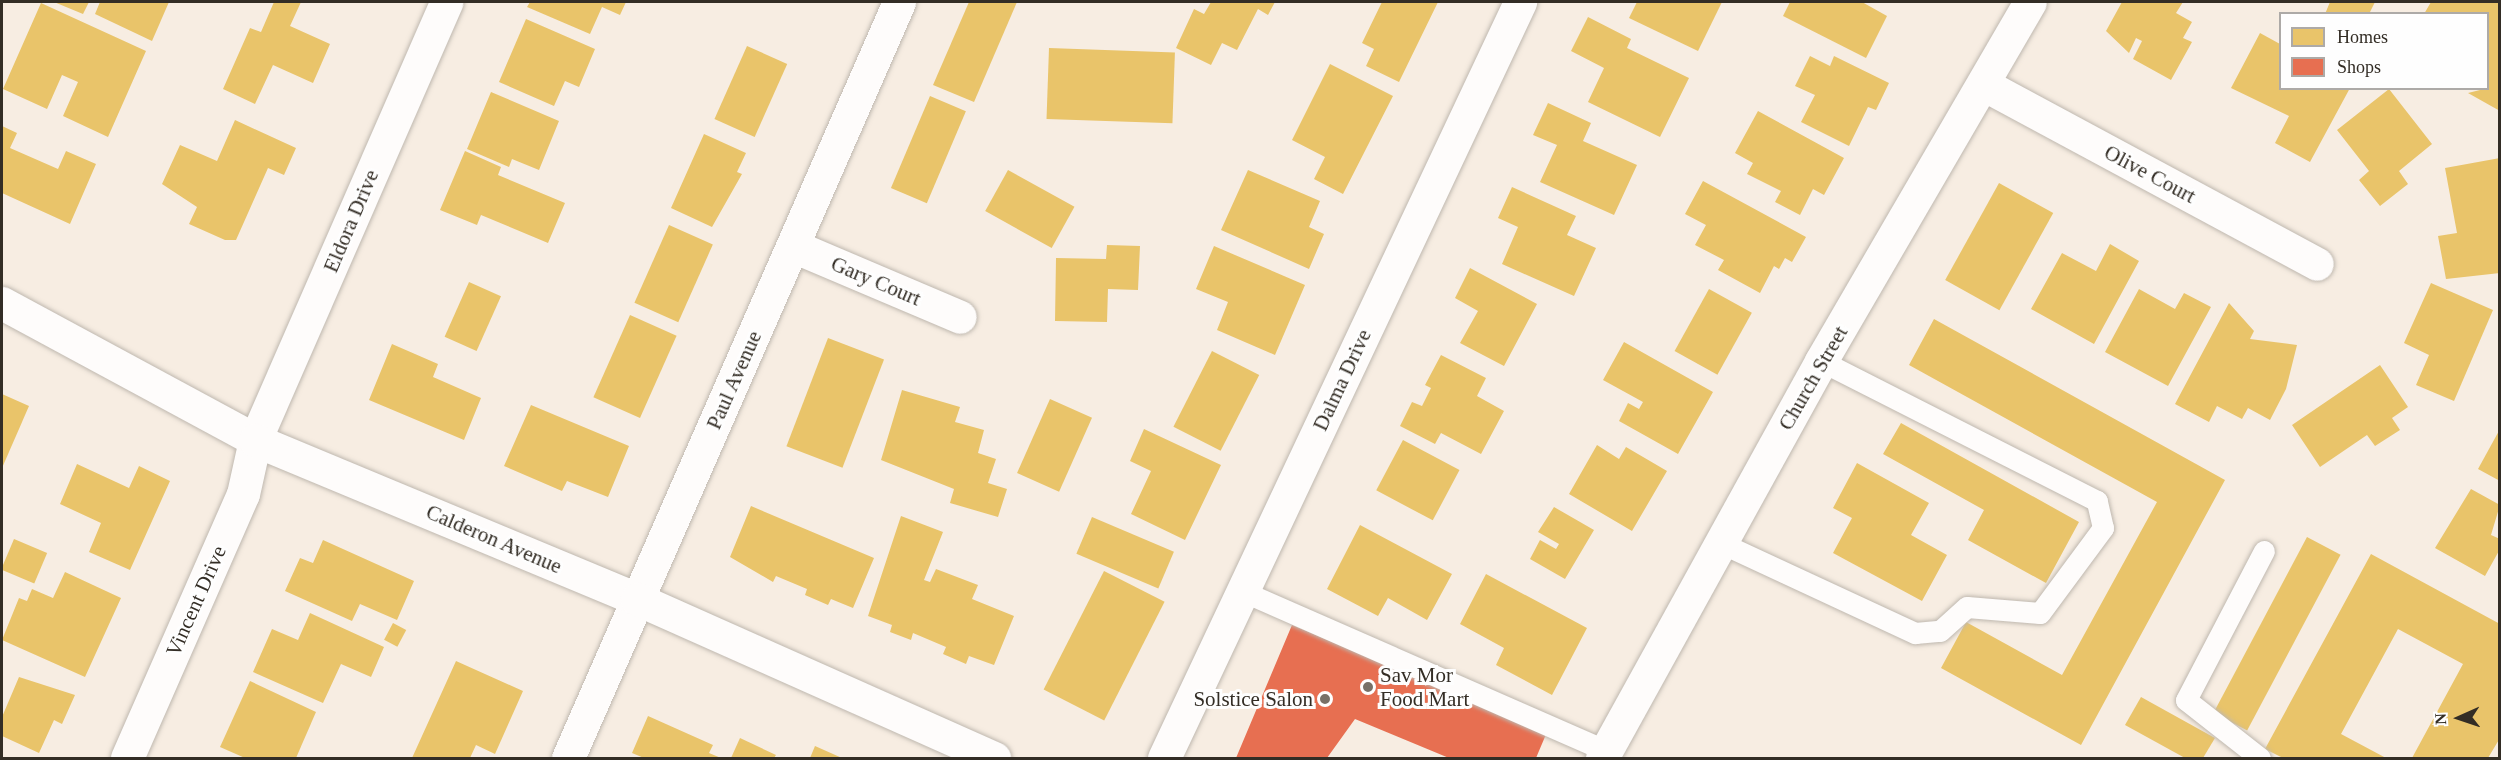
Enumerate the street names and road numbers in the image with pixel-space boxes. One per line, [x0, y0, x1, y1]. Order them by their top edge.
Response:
street label: Olive Court [2100, 139, 2200, 209]
street label: Eldora Drive [318, 166, 384, 276]
street label: Gary Court [827, 251, 925, 311]
street label: Church Street [1773, 321, 1853, 435]
street label: Dalma Drive [1308, 325, 1376, 435]
street label: Paul Avenue [701, 326, 767, 434]
street label: Calderon Avenue [422, 499, 566, 579]
street label: Vincent Drive [160, 542, 232, 660]

